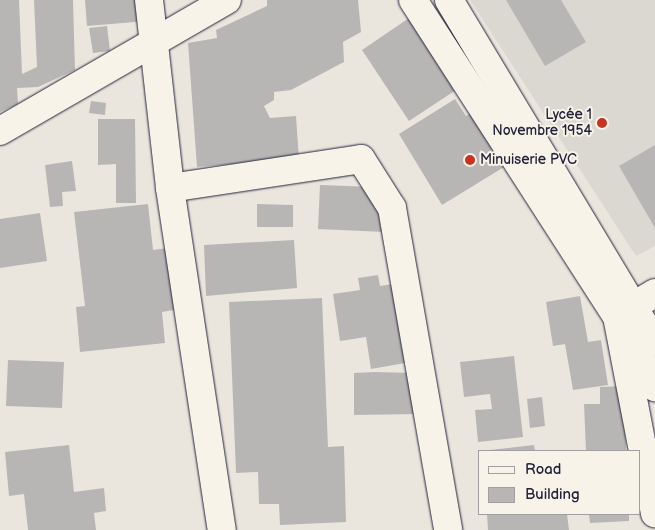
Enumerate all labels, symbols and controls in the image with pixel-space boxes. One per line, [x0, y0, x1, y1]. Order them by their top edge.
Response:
place label: Lycée 1 Novembre 1954 [492, 107, 592, 140]
marker: Lycée 1 Novembre 1954 [596, 117, 608, 129]
place label: Minuiserie PVC [480, 152, 577, 168]
marker: Minuiserie PVC [464, 154, 476, 166]
legend [478, 450, 640, 515]
text: Road [525, 460, 561, 479]
text: Building [525, 485, 580, 504]

